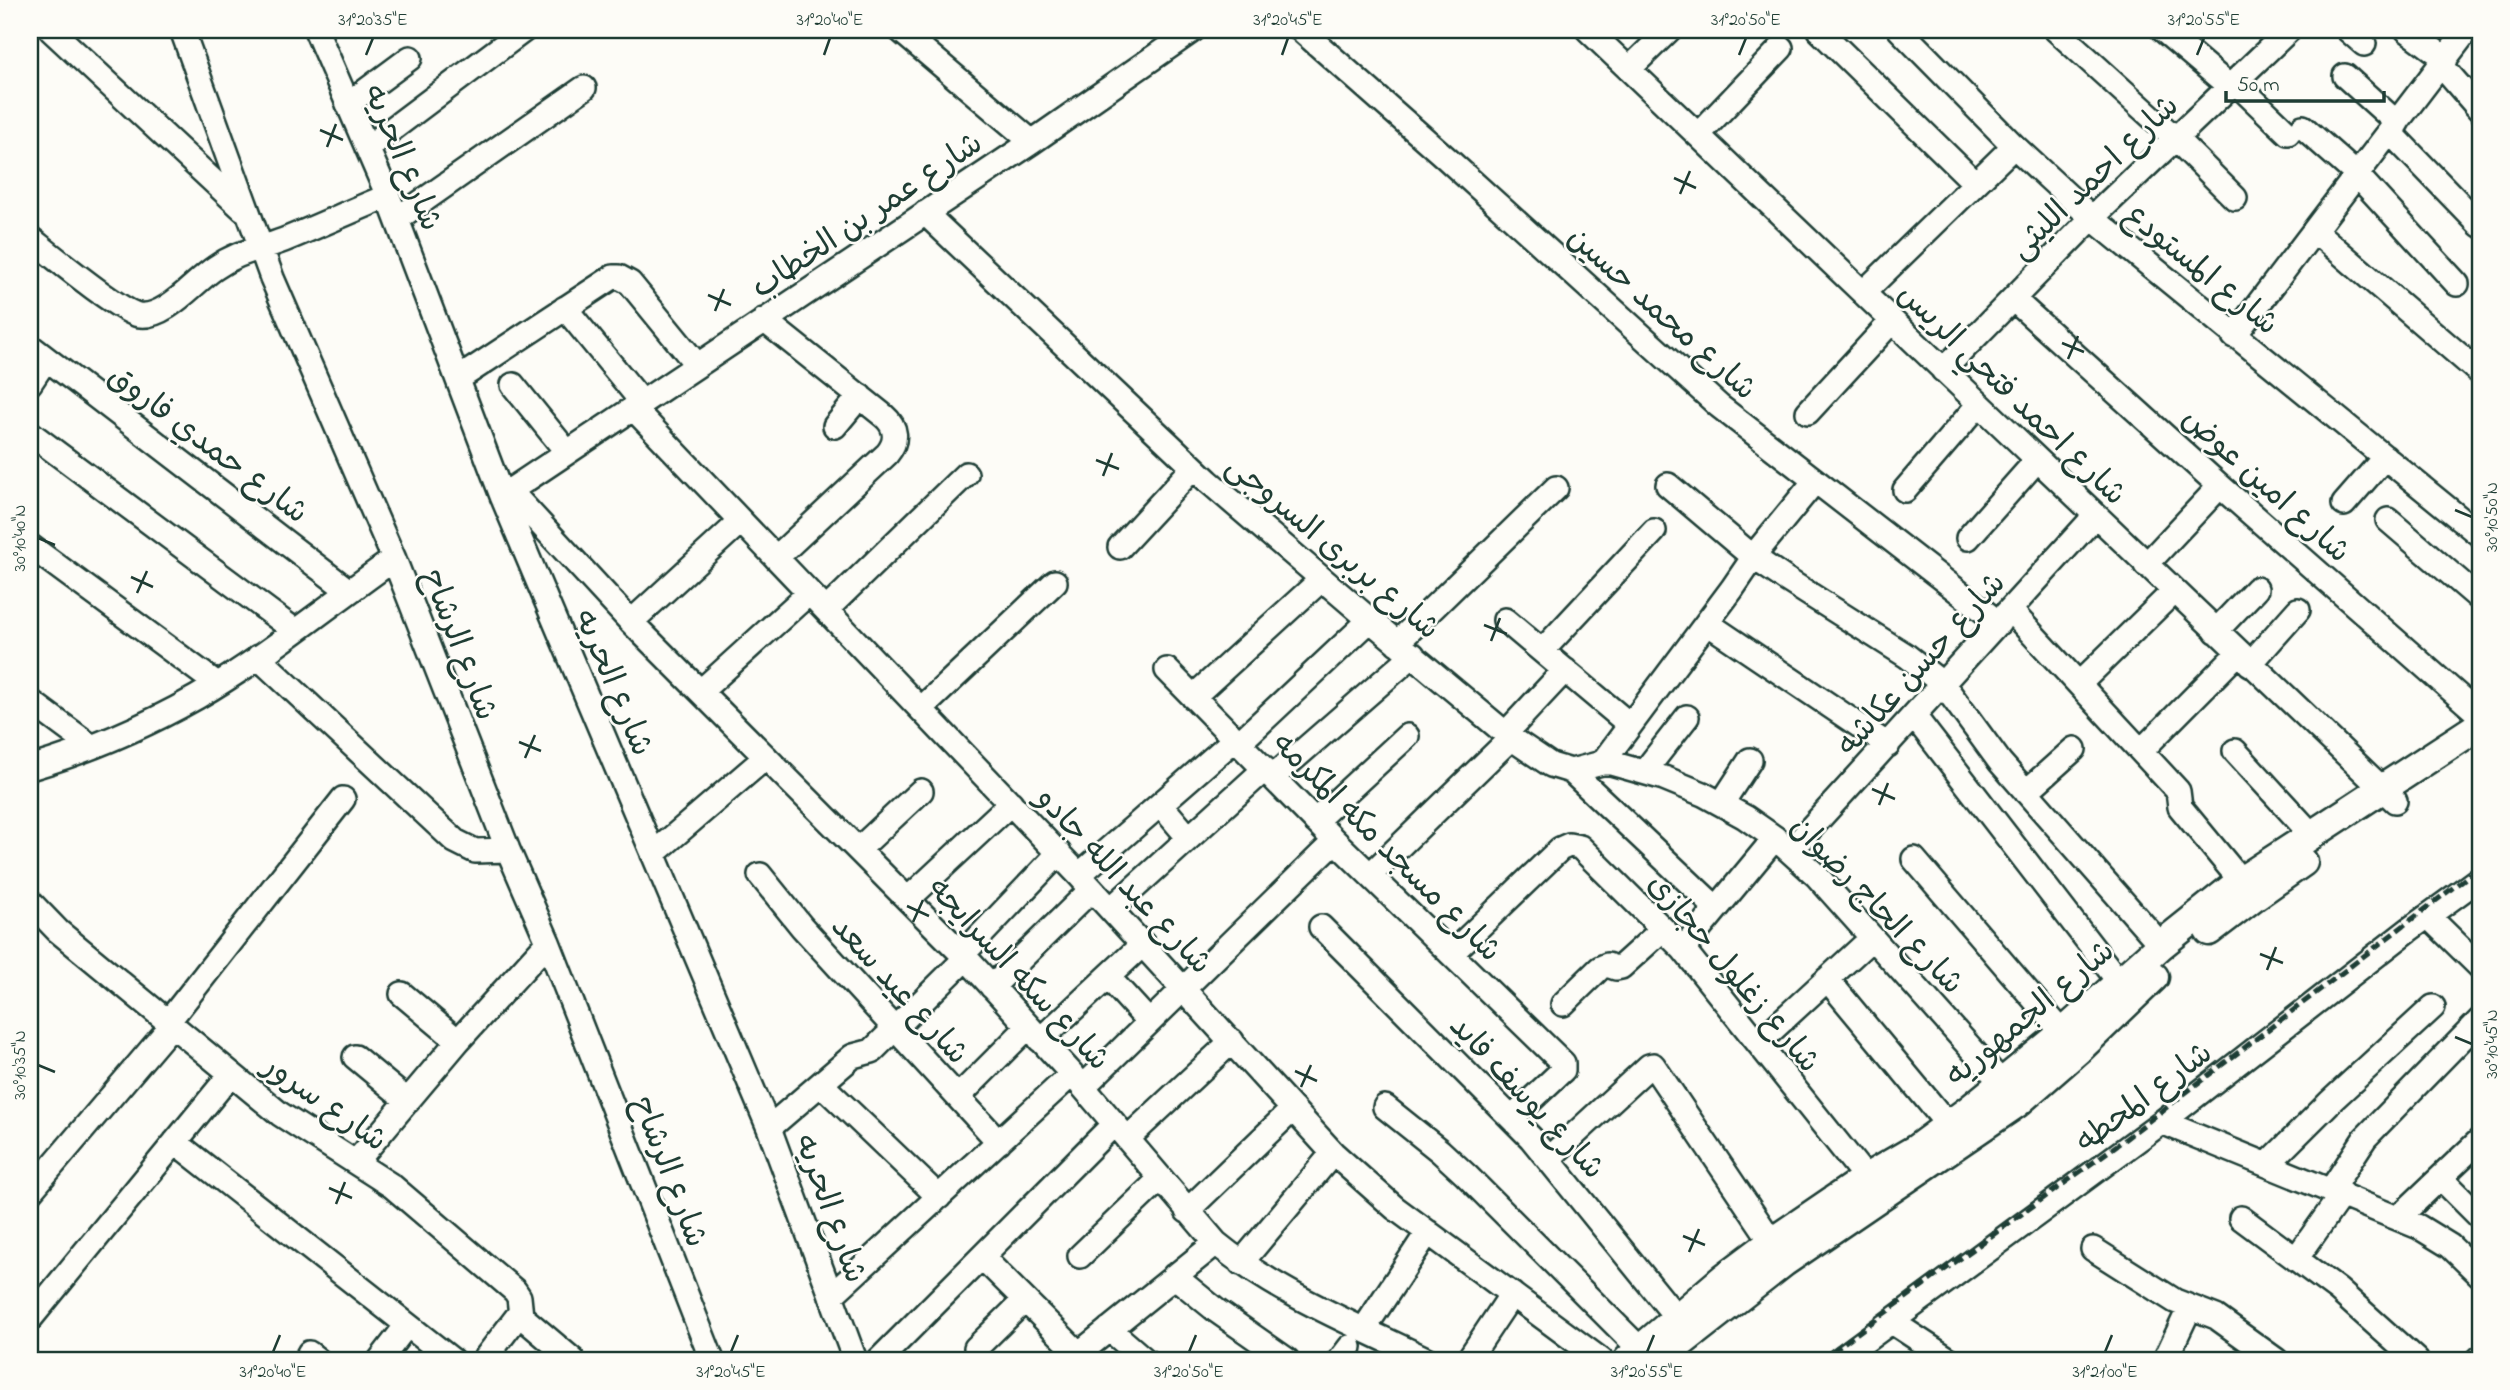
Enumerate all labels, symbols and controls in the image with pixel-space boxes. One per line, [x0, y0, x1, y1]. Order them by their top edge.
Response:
text: 31°20'35"E [338, 8, 408, 34]
text: 31°20'40"E [797, 8, 864, 34]
text: 31°20'45"E [1253, 8, 1323, 34]
text: 31°20'50"E [1711, 8, 1781, 34]
text: 31°20'55"E [2168, 8, 2240, 34]
scale bar [2226, 60, 2384, 104]
text: 50 m [2237, 71, 2280, 101]
street label: شارع الحريه [349, 78, 453, 239]
street label: شارع احمد الليثى [2000, 85, 2191, 272]
street label: شارع عمر بن الخطاب [743, 122, 993, 312]
street label: شارع المستودع [2112, 193, 2288, 348]
street label: شارع محمد حسين [1555, 216, 1766, 413]
street label: شارع احمد فتحي الريس [1884, 273, 2136, 519]
street label: شارع حمدي فاروق [97, 355, 317, 537]
street label: شارع امين عوض [2169, 398, 2360, 576]
street label: شارع بربرى السروجى [1214, 445, 1449, 653]
text: 30°10'50"N [2480, 482, 2506, 552]
text: 30°10'40"N [8, 505, 34, 571]
street label: شارع الرشاح [407, 563, 508, 728]
street label: شارع حسن عكاشه [1827, 563, 2018, 768]
street label: شارع الحريه [560, 603, 664, 764]
street label: شارع مسجد مكه المكرمه [1260, 723, 1511, 974]
street label: شارع عبد الله جادو [1021, 776, 1222, 987]
street label: شارع الحاج رضوان [1777, 806, 1974, 1007]
street label: شارع زغلول حجازى [1634, 864, 1830, 1085]
street label: شارع سكه السرايجه [915, 868, 1120, 1083]
street label: شارع عيد سعد [818, 906, 979, 1077]
street label: شارع الجمهوريه [1936, 930, 2126, 1100]
street label: شارع يوسف فايد [1436, 1005, 1614, 1191]
text: 30°10'45"N [2480, 1009, 2506, 1079]
text: 30°10'35"N [8, 1030, 34, 1100]
street label: شارع المحطه [2067, 1032, 2224, 1166]
street label: شارع سرور [250, 1043, 396, 1165]
street label: شارع الرشاح [617, 1090, 718, 1255]
street label: شارع الحريه [780, 1128, 877, 1290]
text: 31°20'40"E [240, 1360, 307, 1386]
text: 31°20'45"E [696, 1360, 766, 1386]
text: 31°20'50"E [1154, 1360, 1224, 1386]
text: 31°20'55"E [1611, 1360, 1683, 1386]
text: 31°21'00"E [2072, 1360, 2138, 1386]

